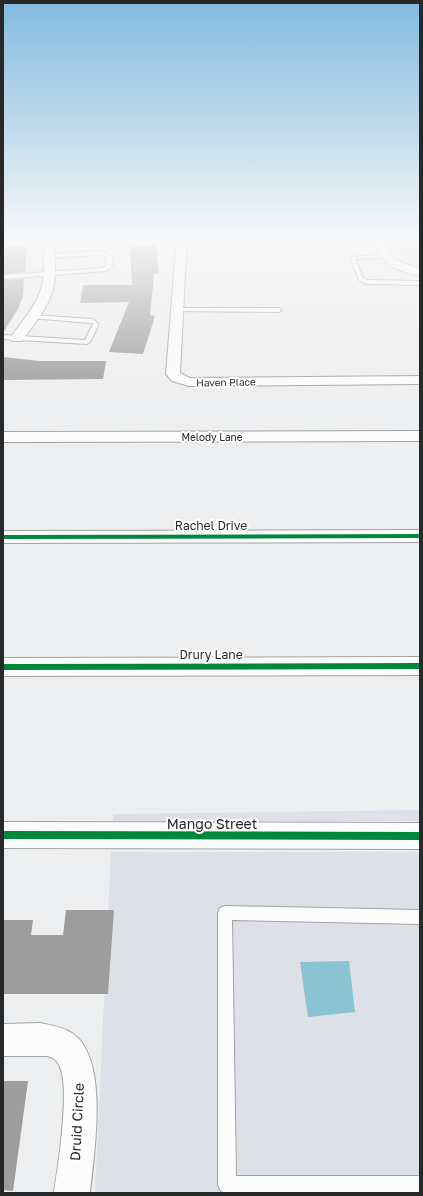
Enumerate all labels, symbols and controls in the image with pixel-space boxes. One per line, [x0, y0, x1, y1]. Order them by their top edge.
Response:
street label: Haven Place [196, 375, 256, 389]
street label: Melody Lane [181, 431, 243, 443]
street label: Rachel Drive [175, 518, 247, 533]
street label: Drury Lane [179, 647, 243, 662]
street label: Mango Street [167, 815, 257, 832]
street label: Druid Circle [66, 1082, 87, 1162]

